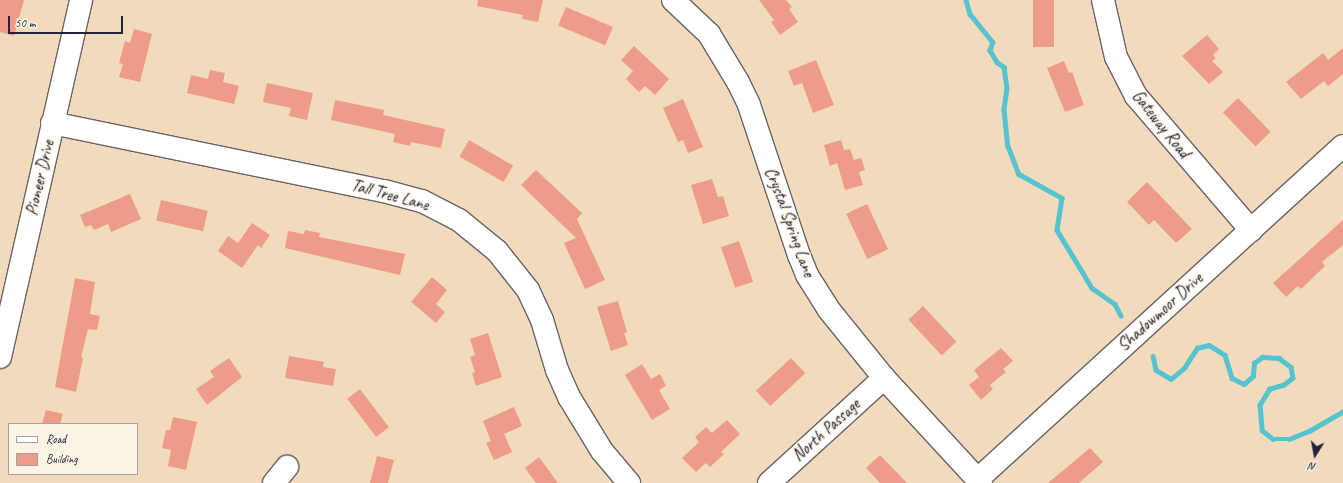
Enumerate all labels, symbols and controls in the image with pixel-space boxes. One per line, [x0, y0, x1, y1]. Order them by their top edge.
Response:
scale bar [10, 8, 125, 34]
text: 50 m [15, 15, 35, 31]
street label: Gateway Road [1128, 86, 1194, 162]
street label: Pioneer Drive [21, 138, 59, 218]
street label: Crystal Spring Lane [761, 164, 819, 280]
street label: Tall Tree Lane [349, 175, 431, 215]
street label: Shadowmoor Drive [1113, 268, 1207, 356]
street label: North Passage [788, 394, 864, 466]
legend [8, 423, 138, 475]
text: Road [46, 431, 66, 447]
north arrow [1295, 435, 1335, 475]
text: Building [46, 451, 78, 467]
text: N [1308, 459, 1317, 474]

